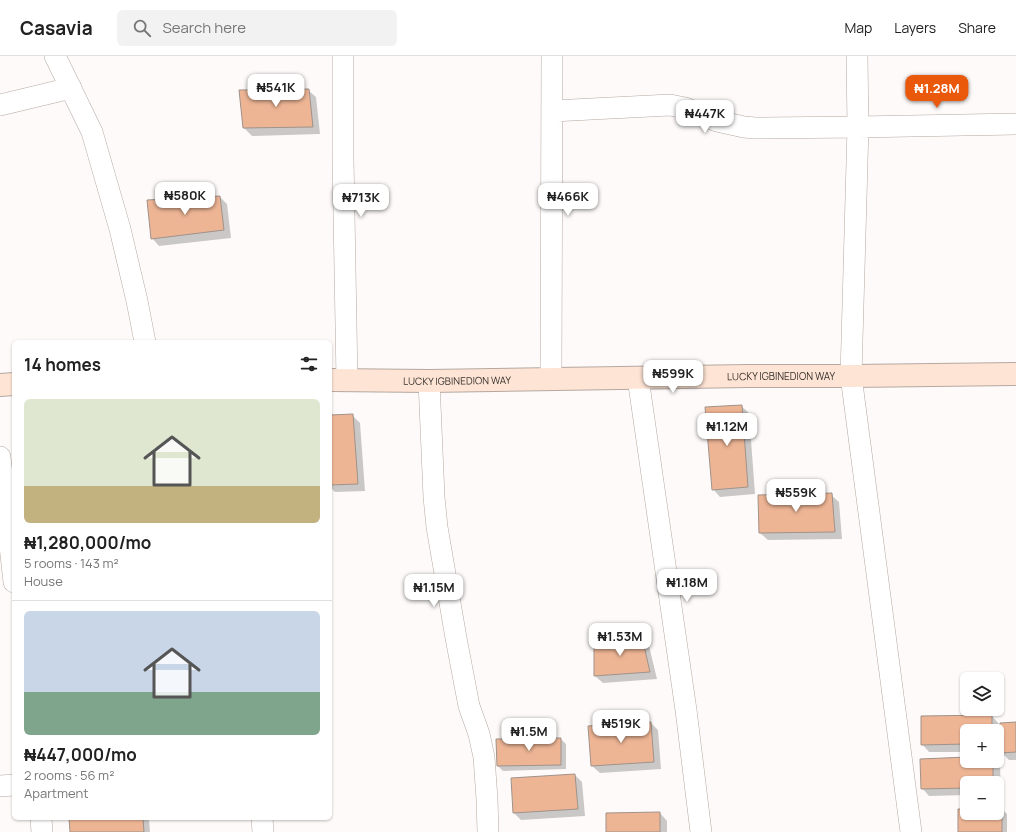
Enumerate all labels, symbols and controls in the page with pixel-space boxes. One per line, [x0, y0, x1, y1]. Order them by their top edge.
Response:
search box [117, 10, 397, 46]
text: Casavia [20, 15, 93, 41]
icon: search [131, 17, 153, 39]
text: Search here [163, 17, 246, 38]
text: Map [844, 18, 872, 37]
text: Layers [894, 18, 936, 37]
text: Share [958, 18, 996, 37]
pin: ₦541K [248, 74, 304, 108]
pin: ₦1.28M [904, 75, 970, 109]
text: ₦541K [256, 78, 296, 96]
text: ₦1.28M [914, 79, 960, 97]
pin: ₦447K [677, 100, 733, 134]
text: ₦447K [685, 104, 725, 122]
pin: ₦580K [157, 182, 213, 216]
pin: ₦466K [540, 183, 596, 217]
pin: ₦713K [333, 184, 389, 218]
text: ₦580K [164, 186, 206, 204]
text: ₦466K [547, 187, 589, 205]
text: ₦713K [342, 188, 380, 206]
text: 14 homes [24, 353, 101, 376]
icon: filters [298, 353, 320, 375]
pin: ₦599K [645, 360, 701, 394]
text: ₦599K [652, 364, 694, 382]
street label: LUCKY IGBINEDION WAY [727, 369, 835, 383]
street label: LUCKY IGBINEDION WAY [403, 373, 512, 388]
pin: ₦1.12M [694, 413, 760, 447]
text: ₦1.12M [706, 417, 748, 435]
icon: home [136, 425, 208, 497]
pin: ₦559K [768, 479, 824, 513]
text: ₦559K [775, 483, 817, 501]
text: ₦1,280,000/mo [24, 531, 151, 554]
text: 5 rooms · 143 m² [24, 554, 119, 572]
pin: ₦1.18M [654, 569, 720, 603]
text: House [24, 572, 63, 590]
text: ₦1.18M [666, 573, 708, 591]
pin: ₦1.15M [401, 574, 467, 608]
text: ₦1.15M [413, 578, 455, 596]
pin: ₦1.53M [587, 623, 653, 657]
text: ₦1.53M [598, 627, 642, 645]
icon: home [136, 637, 208, 709]
map controls [960, 672, 1004, 820]
button: layers [960, 672, 1004, 716]
pin: ₦519K [593, 710, 649, 744]
text: ₦519K [601, 714, 641, 732]
pin: ₦1.5M [501, 718, 557, 752]
text: ₦1.5M [510, 722, 548, 740]
button: + [960, 724, 1004, 768]
text: ₦447,000/mo [24, 743, 137, 766]
text: 2 rooms · 56 m² [24, 766, 114, 784]
button: − [960, 776, 1004, 820]
text: Apartment [24, 784, 88, 802]

